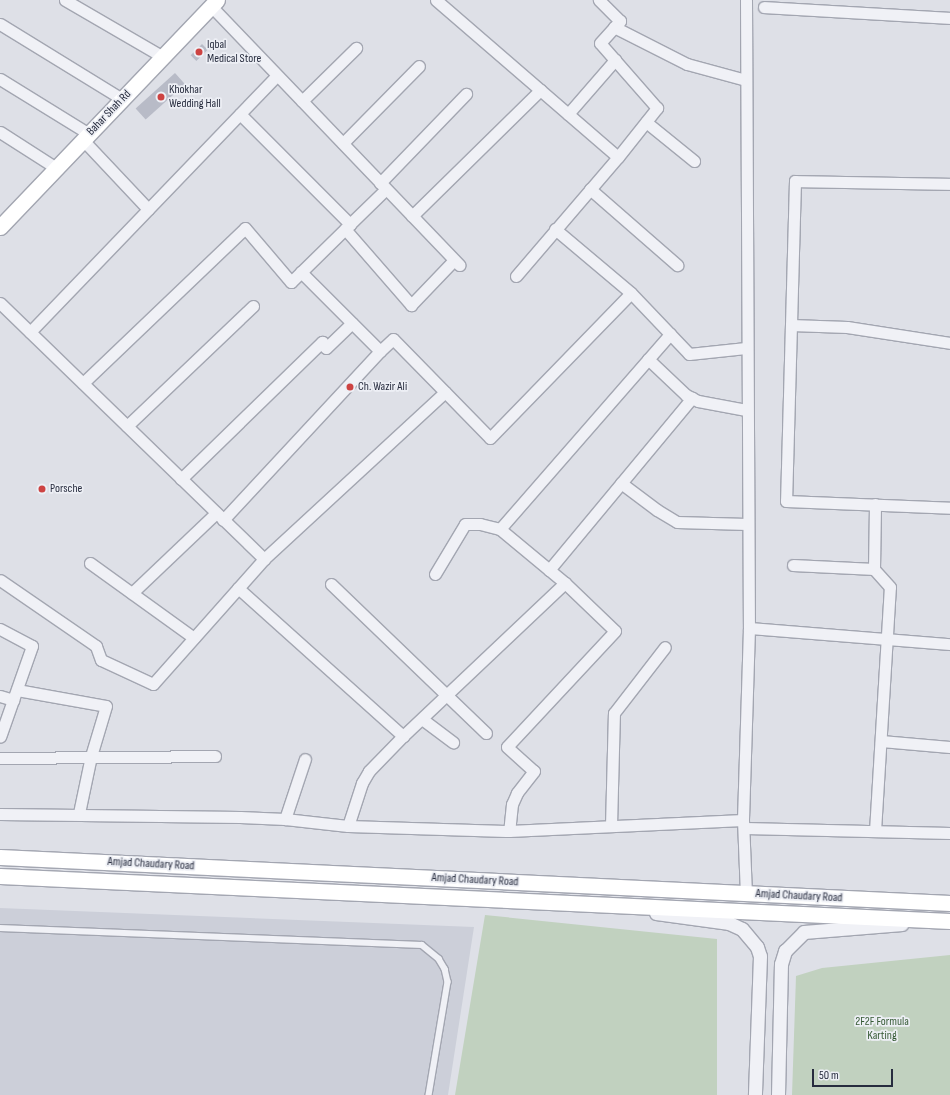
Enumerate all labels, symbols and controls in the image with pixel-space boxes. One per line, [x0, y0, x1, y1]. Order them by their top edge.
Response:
place label: Iqbal Medical Store [207, 38, 261, 66]
marker: Iqbal Medical Store [194, 47, 204, 57]
place label: Khokhar Wedding Hall [169, 83, 221, 111]
street label: Bahar Shah Rd [84, 87, 134, 139]
marker: Khokhar Wedding Hall [156, 92, 166, 102]
place label: Ch. Wazir Ali [358, 380, 407, 394]
marker: Ch. Wazir Ali [345, 382, 355, 392]
place label: Porsche [50, 482, 82, 496]
marker: Porsche [37, 484, 47, 494]
street label: Amjad Chaudary Road [107, 855, 195, 873]
street label: Amjad Chaudary Road [431, 871, 519, 889]
street label: Amjad Chaudary Road [755, 887, 843, 905]
park label: 2F2F Formula Karting [855, 1015, 909, 1043]
scale bar [814, 1061, 895, 1087]
text: 50 m [819, 1068, 839, 1083]

